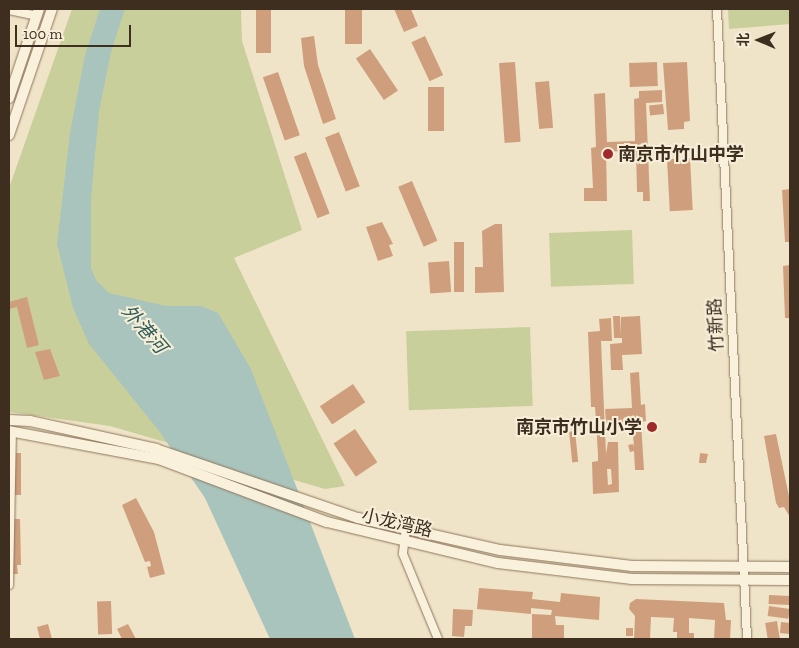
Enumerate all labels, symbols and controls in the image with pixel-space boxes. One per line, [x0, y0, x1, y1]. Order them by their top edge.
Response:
scale bar [18, 15, 134, 47]
north arrow [734, 15, 784, 65]
text: 100 m [23, 25, 62, 43]
text: 北 [735, 33, 752, 47]
place label: 南京市竹山中学 [618, 143, 744, 165]
marker: 南京市竹山中学 [602, 148, 614, 160]
street label: 竹新路 [704, 297, 728, 353]
water label: 外港河 [117, 300, 171, 358]
place label: 南京市竹山小学 [516, 416, 642, 438]
marker: 南京市竹山小学 [646, 421, 658, 433]
street label: 小龙湾路 [359, 504, 435, 542]

